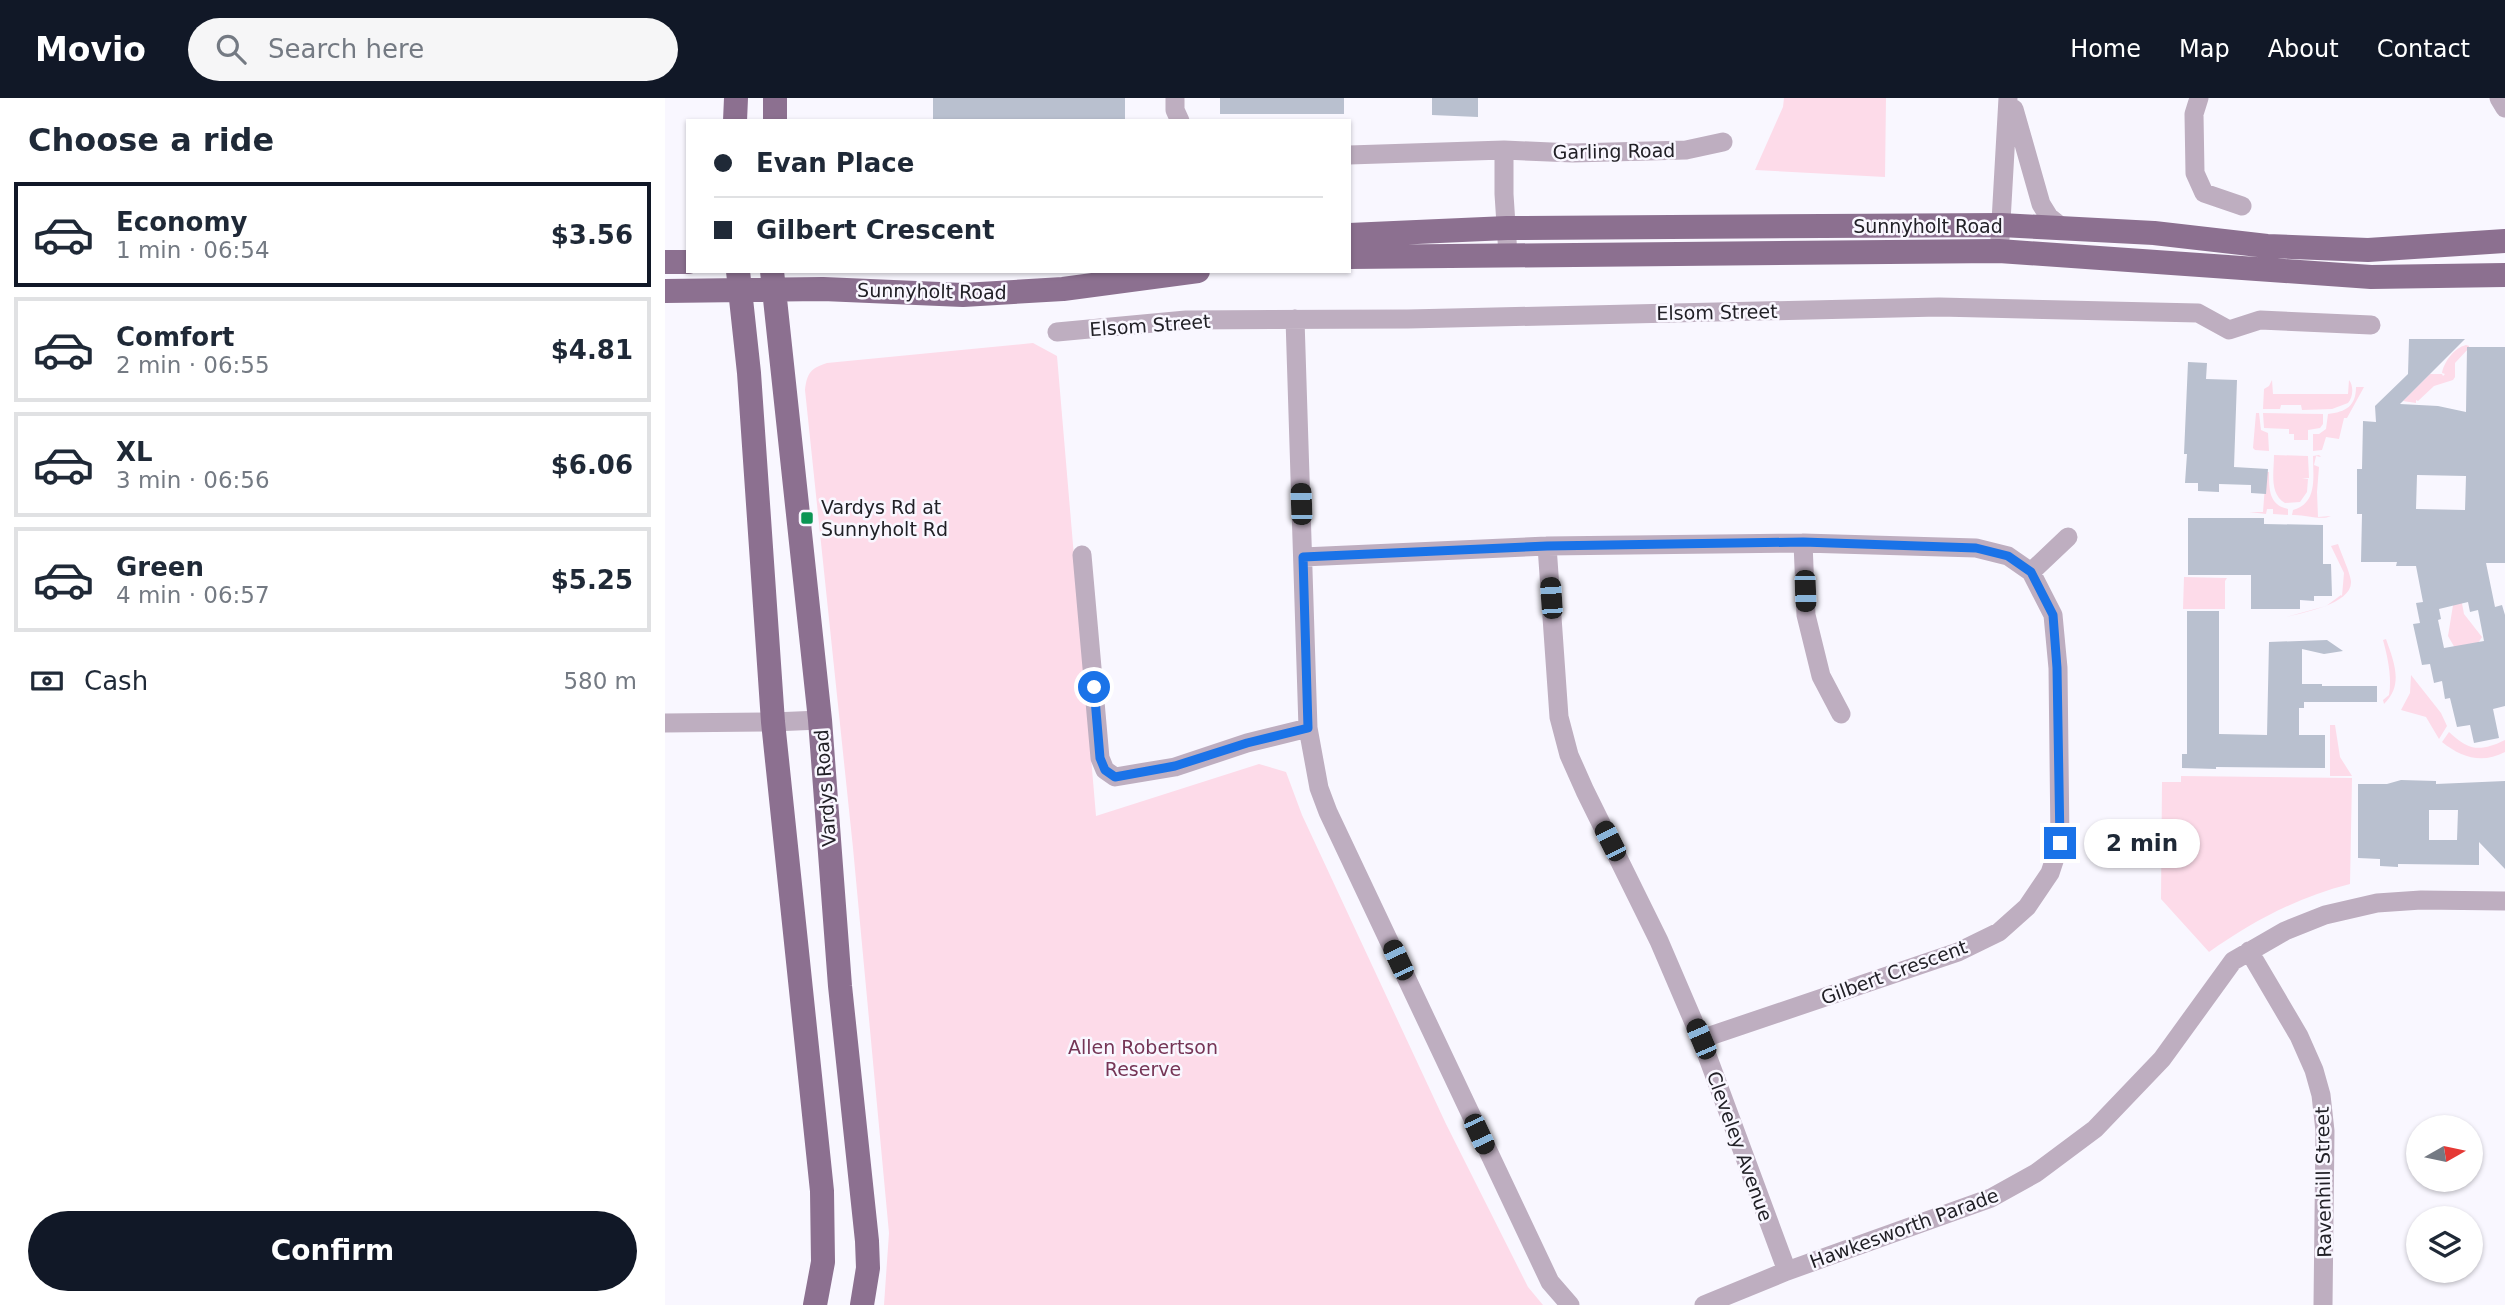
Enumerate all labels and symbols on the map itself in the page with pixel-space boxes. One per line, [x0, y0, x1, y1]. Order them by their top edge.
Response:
street label: Garling Road [1553, 139, 1675, 163]
street label: Sunnyholt Road [1853, 215, 2003, 237]
street label: Sunnyholt Road [857, 279, 1007, 303]
street label: Elsom Street [1656, 300, 1778, 324]
street label: Elsom Street [1089, 310, 1211, 340]
car [1290, 483, 1313, 525]
place label: Vardys Rd at Sunnyholt Rd [821, 496, 948, 540]
marker: Vardys Rd at Sunnyholt Rd [799, 510, 815, 526]
car [1794, 570, 1817, 612]
car [1540, 576, 1563, 620]
route start [1078, 671, 1110, 703]
street label: Vardys Road [810, 729, 840, 847]
car [1592, 818, 1629, 864]
callout: 2 min [2085, 818, 2200, 868]
route end [2044, 827, 2076, 859]
street label: Gilbert Crescent [1818, 935, 1970, 1009]
car [1380, 937, 1417, 983]
car [1684, 1016, 1719, 1062]
park label: Allen Robertson Reserve [1068, 1036, 1218, 1080]
street label: Cleveley Avenue [1703, 1068, 1777, 1224]
street label: Ravenhill Street [2311, 1106, 2335, 1258]
car [1461, 1111, 1498, 1157]
north arrow [2406, 1115, 2483, 1192]
street label: Hawkesworth Parade [1807, 1184, 2001, 1272]

